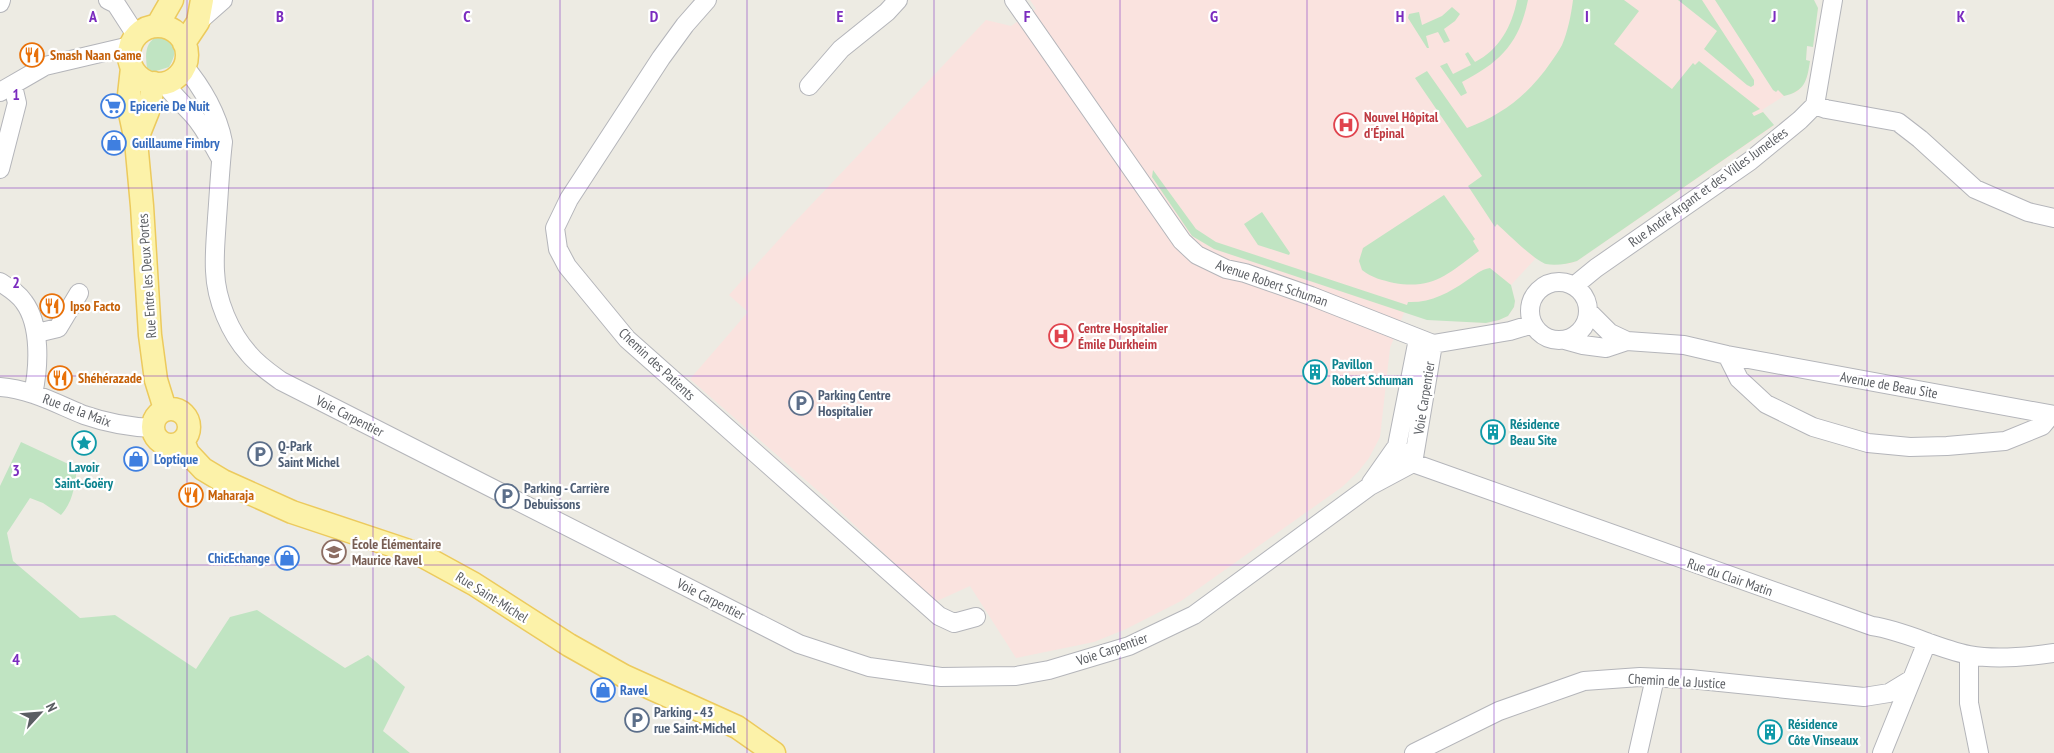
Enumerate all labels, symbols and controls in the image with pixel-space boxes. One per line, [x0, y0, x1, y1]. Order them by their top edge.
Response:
text: A [88, 6, 98, 26]
text: B [276, 6, 284, 26]
text: C [463, 6, 471, 26]
text: D [650, 6, 659, 26]
text: E [837, 6, 844, 26]
text: F [1024, 6, 1031, 26]
text: G [1210, 6, 1218, 26]
text: H [1396, 6, 1404, 26]
text: I [1585, 6, 1589, 26]
text: J [1771, 6, 1776, 26]
text: K [1957, 6, 1966, 26]
restaurant icon: Smash Naan Game [19, 42, 45, 68]
place label: Smash Naan Game [50, 46, 141, 64]
text: 1 [12, 84, 20, 104]
supermarket icon: Epicerie De Nuit [100, 93, 126, 119]
place label: Epicerie De Nuit [130, 97, 210, 115]
place label: Nouvel Hôpital d'Épinal [1364, 108, 1439, 142]
hospital icon: Nouvel Hôpital d'Épinal [1333, 112, 1359, 138]
street label: Rue André Argant et des Villes Jumelées [1625, 123, 1791, 251]
shop icon: Guillaume Fimbry [101, 130, 127, 156]
place label: Guillaume Fimbry [132, 134, 220, 152]
street label: Rue Entre les Deux Portes [134, 213, 160, 339]
street label: Avenue Robert Schuman [1214, 255, 1330, 311]
text: 2 [12, 272, 20, 292]
restaurant icon: Ipso Facto [39, 293, 65, 319]
place label: Ipso Facto [70, 297, 120, 315]
place label: Centre Hospitalier Émile Durkheim [1078, 319, 1169, 353]
hospital icon: Centre Hospitalier Émile Durkheim [1048, 323, 1074, 349]
street label: Chemin des Patients [615, 324, 699, 404]
place label: Pavillon Robert Schuman [1332, 355, 1413, 389]
building icon: Pavillon Robert Schuman [1302, 359, 1328, 385]
street label: Voie Carpentier [1409, 360, 1439, 437]
restaurant icon: Shéhérazade [47, 365, 73, 391]
street label: Avenue de Beau Site [1839, 368, 1939, 402]
place label: Shéhérazade [78, 369, 142, 387]
place label: Parking Centre Hospitalier [818, 386, 891, 420]
street label: Rue de la Maix [40, 389, 114, 431]
parking icon: Parking Centre Hospitalier [788, 390, 814, 416]
street label: Voie Carpentier [312, 391, 387, 441]
place label: Résidence Beau Site [1510, 415, 1560, 449]
building icon: Résidence Beau Site [1480, 419, 1506, 445]
place icon: Lavoir Saint-Goëry [71, 430, 97, 456]
place label: Q-Park Saint Michel [278, 437, 340, 471]
parking icon: Q-Park Saint Michel [247, 441, 273, 467]
shop icon: L'optique [123, 446, 149, 472]
place label: L'optique [154, 450, 198, 468]
place label: Lavoir Saint-Goëry [55, 458, 114, 492]
text: 3 [12, 460, 20, 480]
place label: Parking - Carrière Debuissons [524, 479, 609, 513]
restaurant icon: Maharaja [178, 482, 204, 508]
parking icon: Parking - Carrière Debuissons [494, 483, 520, 509]
place label: Maharaja [208, 486, 254, 504]
place label: École Élémentaire Maurice Ravel [352, 535, 441, 569]
school or university icon: École Élémentaire Maurice Ravel [321, 539, 347, 565]
shop icon: ChicEchange [274, 545, 300, 571]
place label: ChicEchange [208, 549, 270, 567]
street label: Rue du Clair Matin [1685, 554, 1775, 600]
street label: Rue Saint-Michel [452, 568, 532, 627]
street label: Voie Carpentier [673, 574, 748, 624]
street label: Voie Carpentier [1073, 628, 1150, 670]
text: 4 [12, 649, 20, 669]
street label: Chemin de la Justice [1628, 669, 1727, 693]
shop icon: Ravel [590, 677, 616, 703]
place label: Ravel [620, 681, 648, 699]
north arrow [15, 688, 65, 738]
text: N [42, 700, 61, 715]
place label: Parking - 43 rue Saint-Michel [654, 703, 736, 737]
parking icon: Parking - 43 rue Saint-Michel [624, 707, 650, 733]
place label: Résidence Côte Vinseaux [1788, 715, 1859, 749]
building icon: Résidence Côte Vinseaux [1757, 719, 1783, 745]

